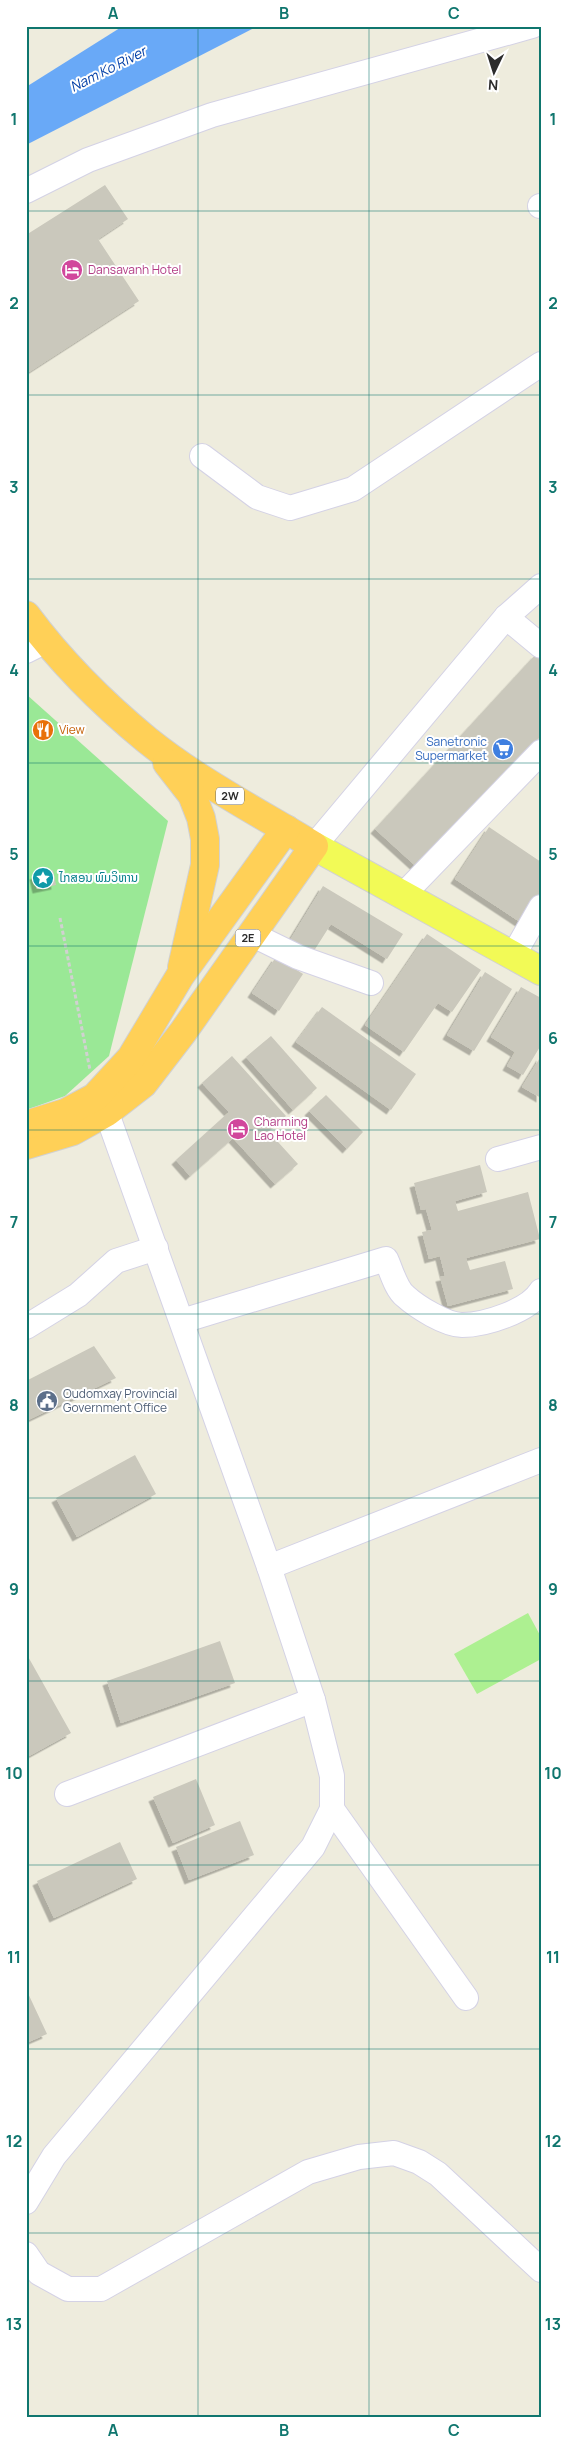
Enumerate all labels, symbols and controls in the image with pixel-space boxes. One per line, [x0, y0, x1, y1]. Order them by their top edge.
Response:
text: A [108, 2, 119, 24]
text: B [279, 2, 289, 24]
text: C [448, 2, 460, 24]
water label: Nam Ko River [66, 40, 151, 96]
north arrow [470, 48, 520, 98]
text: N [487, 76, 499, 95]
text: 1 [10, 108, 18, 130]
text: 1 [549, 108, 557, 130]
hotel icon: Dansavanh Hotel [60, 258, 84, 282]
place label: Dansavanh Hotel [88, 261, 181, 278]
text: 2 [9, 292, 19, 314]
text: 2 [548, 292, 558, 314]
text: 3 [9, 476, 19, 498]
text: 3 [548, 476, 558, 498]
text: 4 [9, 659, 19, 681]
text: 4 [548, 659, 558, 681]
restaurant icon: View [31, 718, 55, 742]
place label: View [59, 721, 85, 738]
place label: Sanetronic Supermarket [415, 733, 487, 764]
supermarket icon: Sanetronic Supermarket [491, 737, 515, 761]
road number: 2W [216, 788, 244, 804]
text: 5 [9, 843, 19, 865]
text: 5 [548, 843, 558, 865]
place icon: ໄກສອນ ພົມວິຫານ [31, 866, 55, 890]
place label: ໄກສອນ ພົມວິຫານ [58, 869, 138, 886]
road number: 2E [236, 930, 260, 946]
text: 6 [9, 1027, 19, 1049]
text: 6 [548, 1027, 558, 1049]
place label: Charming Lao Hotel [254, 1113, 308, 1144]
hotel icon: Charming Lao Hotel [226, 1117, 250, 1141]
text: 7 [10, 1211, 18, 1233]
text: 7 [549, 1211, 557, 1233]
place label: Oudomxay Provincial Government Office [63, 1385, 177, 1416]
public building icon: Oudomxay Provincial Government Office [35, 1389, 59, 1413]
text: 8 [9, 1394, 19, 1416]
text: 8 [548, 1394, 558, 1416]
text: 9 [9, 1578, 19, 1600]
text: 9 [548, 1578, 558, 1600]
text: 10 [5, 1762, 23, 1784]
text: 10 [544, 1762, 562, 1784]
text: 11 [7, 1946, 21, 1968]
text: 11 [546, 1946, 560, 1968]
text: 12 [6, 2130, 22, 2152]
text: 12 [545, 2130, 561, 2152]
text: 13 [6, 2313, 22, 2335]
text: 13 [545, 2313, 561, 2335]
text: A [108, 2419, 119, 2441]
text: B [279, 2419, 289, 2441]
text: C [448, 2419, 460, 2441]

